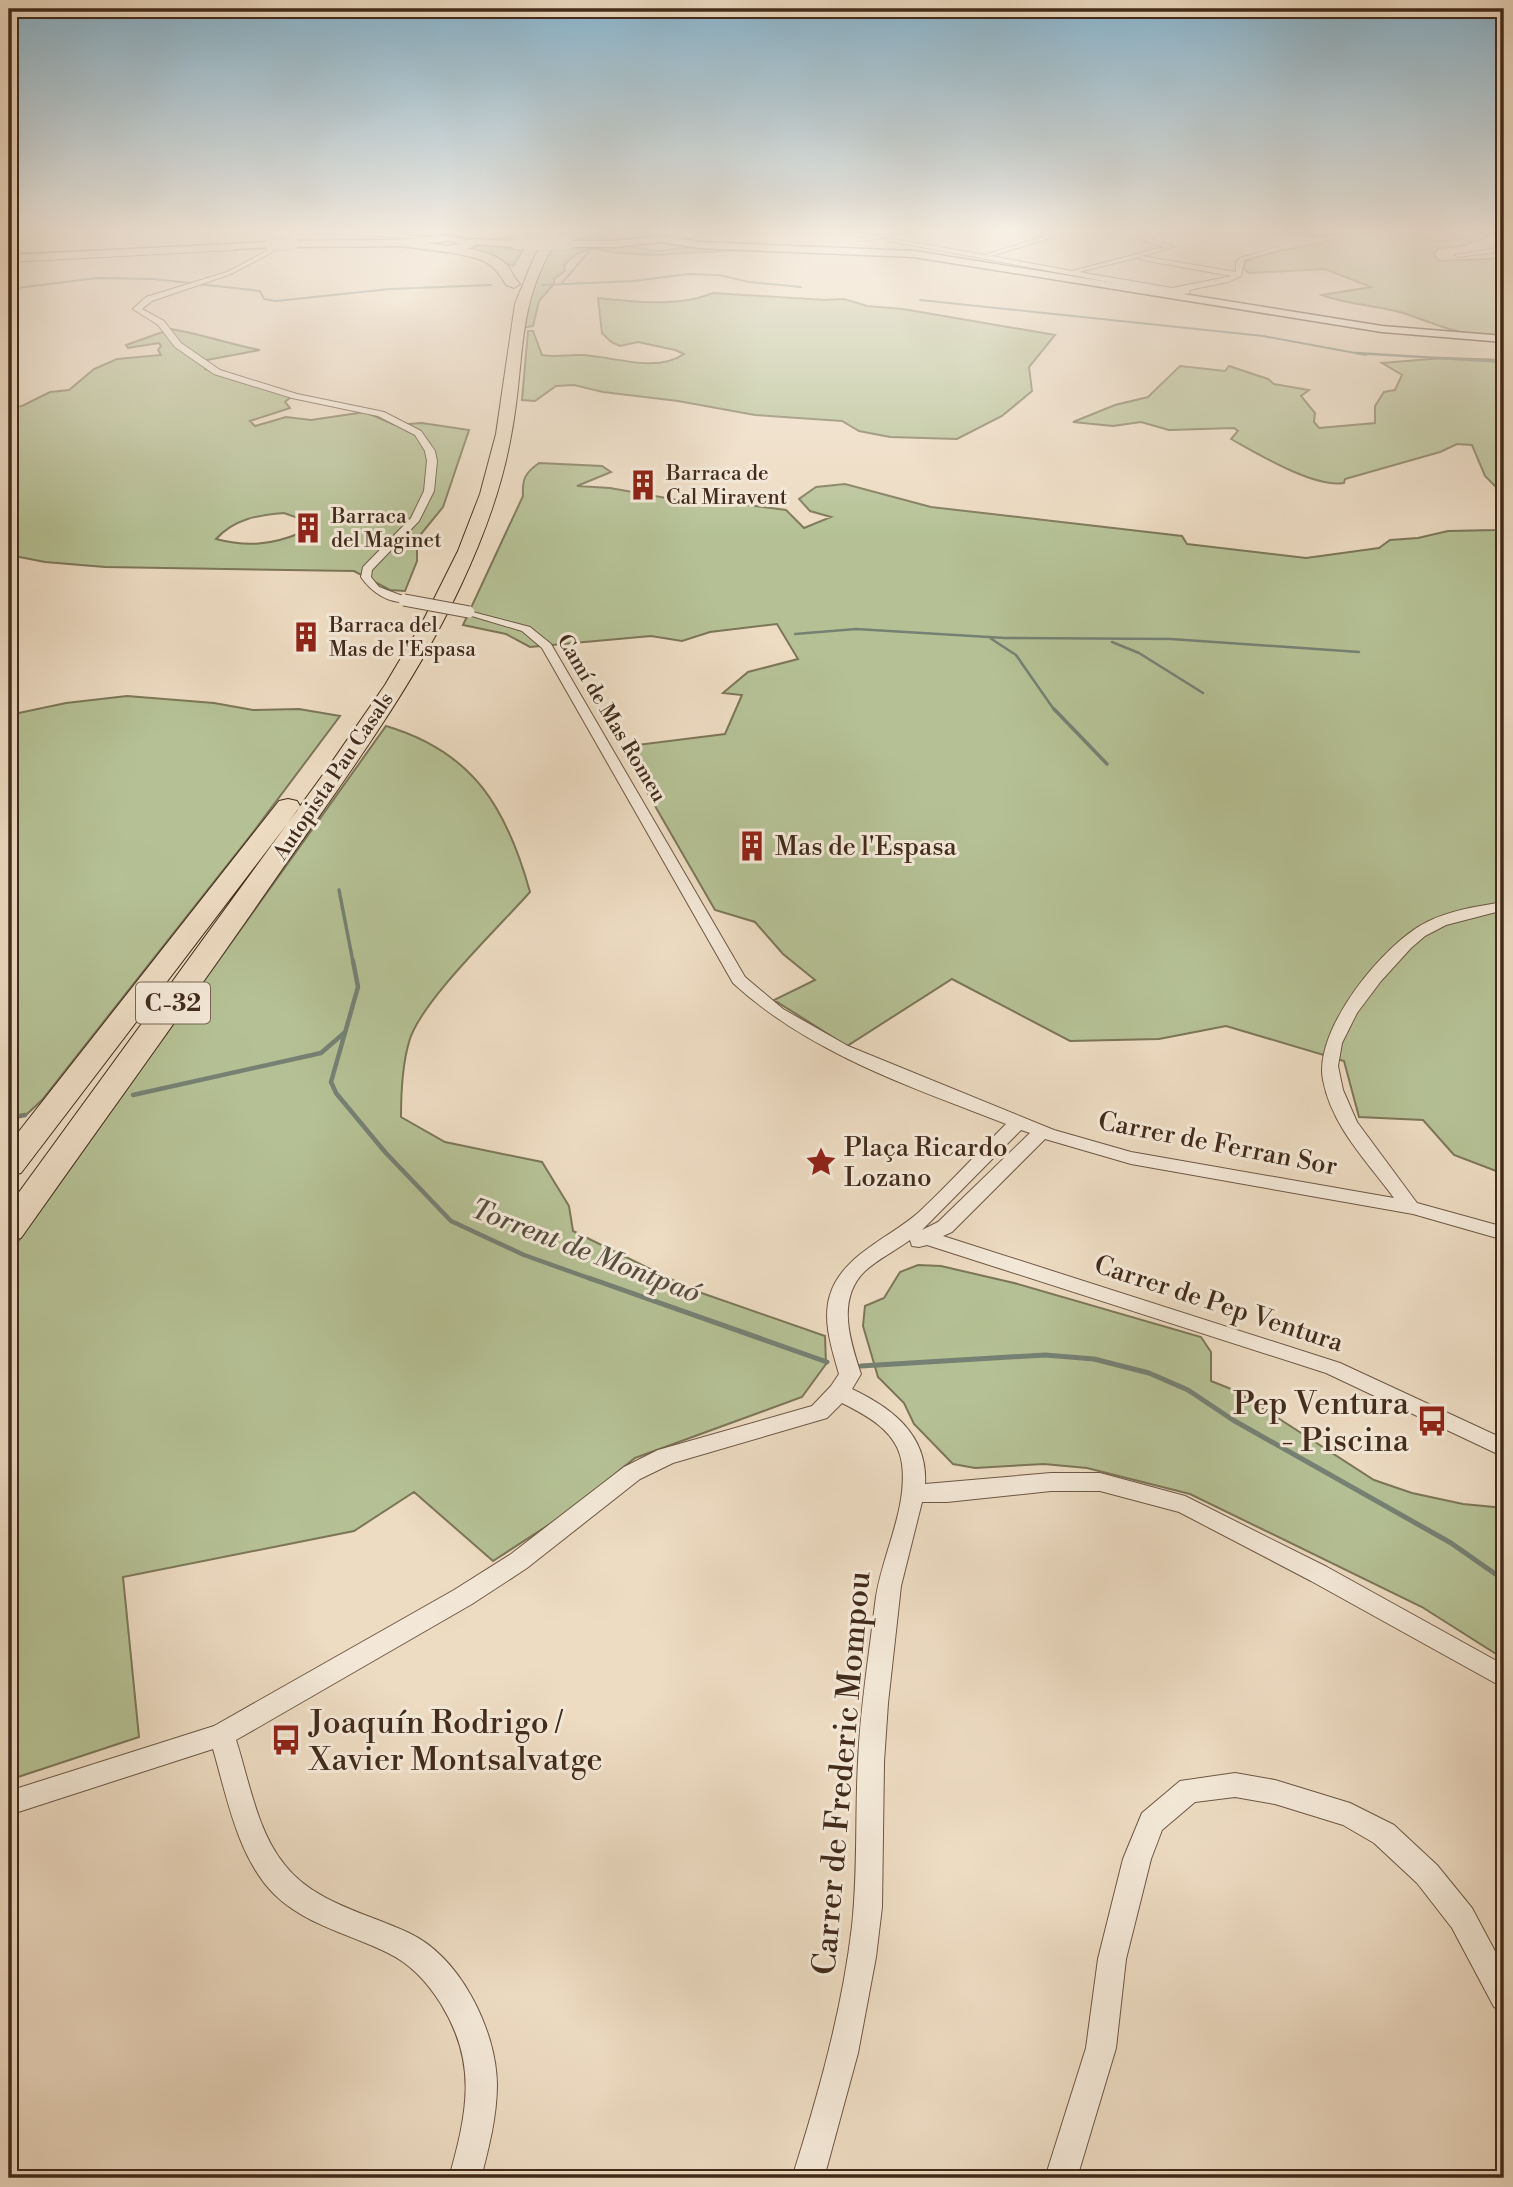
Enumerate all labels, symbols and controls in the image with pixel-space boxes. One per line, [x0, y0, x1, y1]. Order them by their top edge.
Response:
place label: Barraca de Cal Miravent [665, 461, 788, 511]
building icon: Barraca de Cal Miravent [626, 468, 660, 502]
place label: Barraca del Maginet [330, 504, 442, 554]
building icon: Barraca del Maginet [291, 511, 325, 545]
place label: Barraca del Mas de l'Espasa [328, 613, 476, 663]
building icon: Barraca del Mas de l'Espasa [289, 620, 323, 654]
street label: Camí de Mas Romeu [551, 630, 672, 807]
street label: Autopista Pau Casals [267, 688, 400, 866]
building icon: Mas de l'Espasa [735, 829, 769, 863]
place label: Mas de l'Espasa [775, 831, 958, 863]
road number: C-32 [136, 982, 210, 1023]
street label: Carrer de Ferran Sor [1096, 1105, 1340, 1183]
place label: Plaça Ricardo Lozano [844, 1132, 1008, 1194]
place icon: Plaça Ricardo Lozano [804, 1145, 838, 1179]
water label: Torrent de Montpaó [466, 1192, 706, 1312]
street label: Carrer de Pep Ventura [1090, 1249, 1348, 1360]
place label: Pep Ventura - Piscina [1233, 1384, 1410, 1461]
bus stop icon: Pep Ventura - Piscina [1415, 1404, 1449, 1438]
street label: Carrer de Frederic Mompou [804, 1570, 880, 1977]
place label: Joaquín Rodrigo / Xavier Montsalvatge [308, 1703, 603, 1780]
bus stop icon: Joaquín Rodrigo / Xavier Montsalvatge [269, 1723, 303, 1757]

